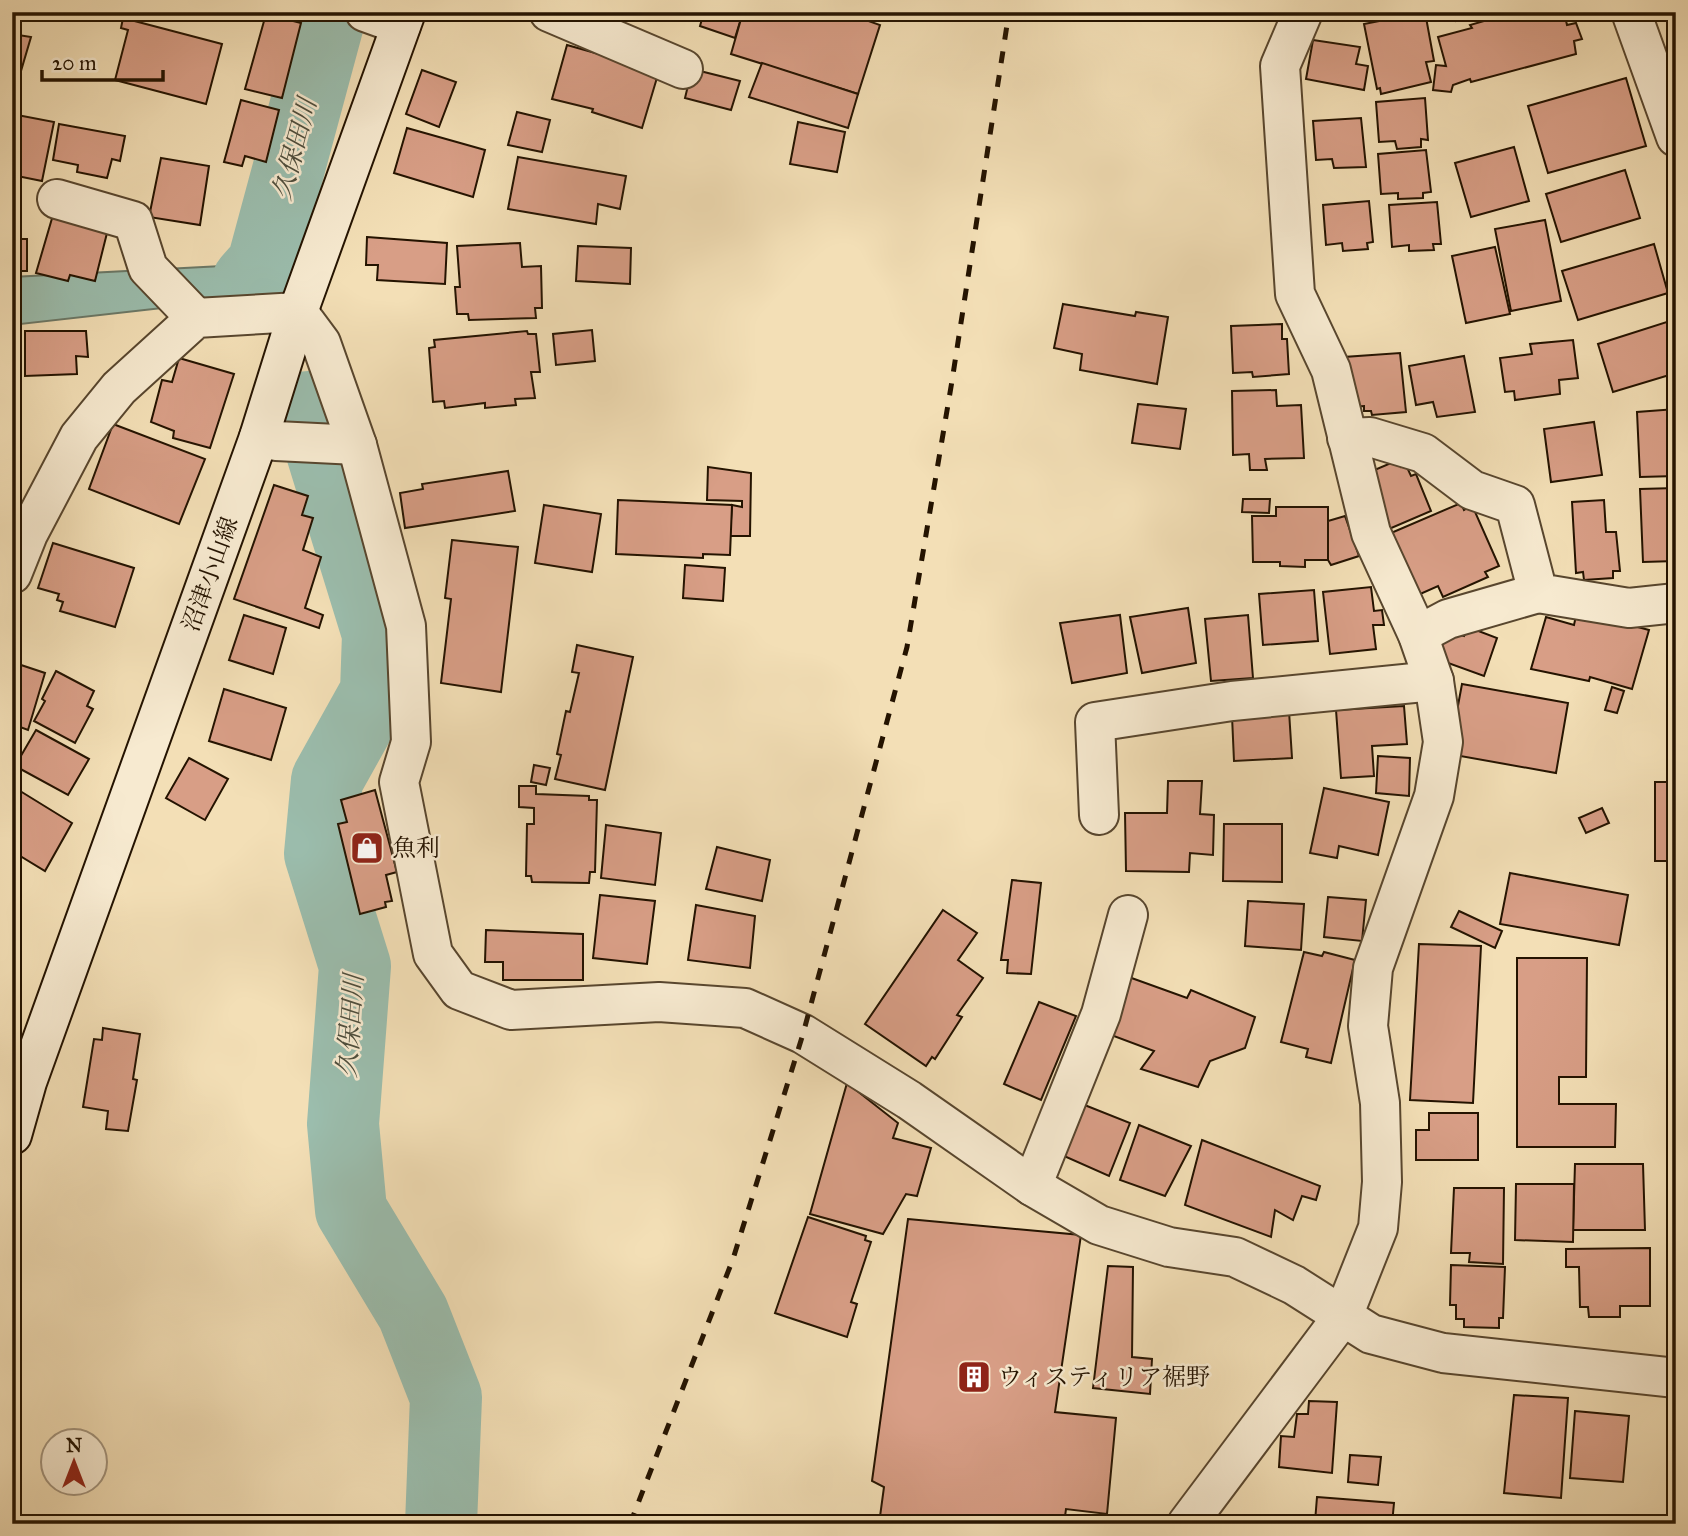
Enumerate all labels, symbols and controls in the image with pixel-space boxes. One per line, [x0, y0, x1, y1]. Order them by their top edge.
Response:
scale bar [42, 38, 163, 82]
text: 20 m [52, 50, 97, 76]
water label: 久保田川 [265, 92, 324, 203]
street label: 沼津小山線 [175, 512, 245, 636]
shop icon: 魚利 [348, 829, 386, 867]
place label: 魚利 [392, 833, 440, 863]
water label: 久保田川 [330, 970, 370, 1079]
building icon: ウィスティリア裾野 [955, 1358, 993, 1396]
place label: ウィスティリア裾野 [998, 1362, 1210, 1392]
north arrow [38, 1428, 108, 1498]
text: N [66, 1434, 82, 1457]

